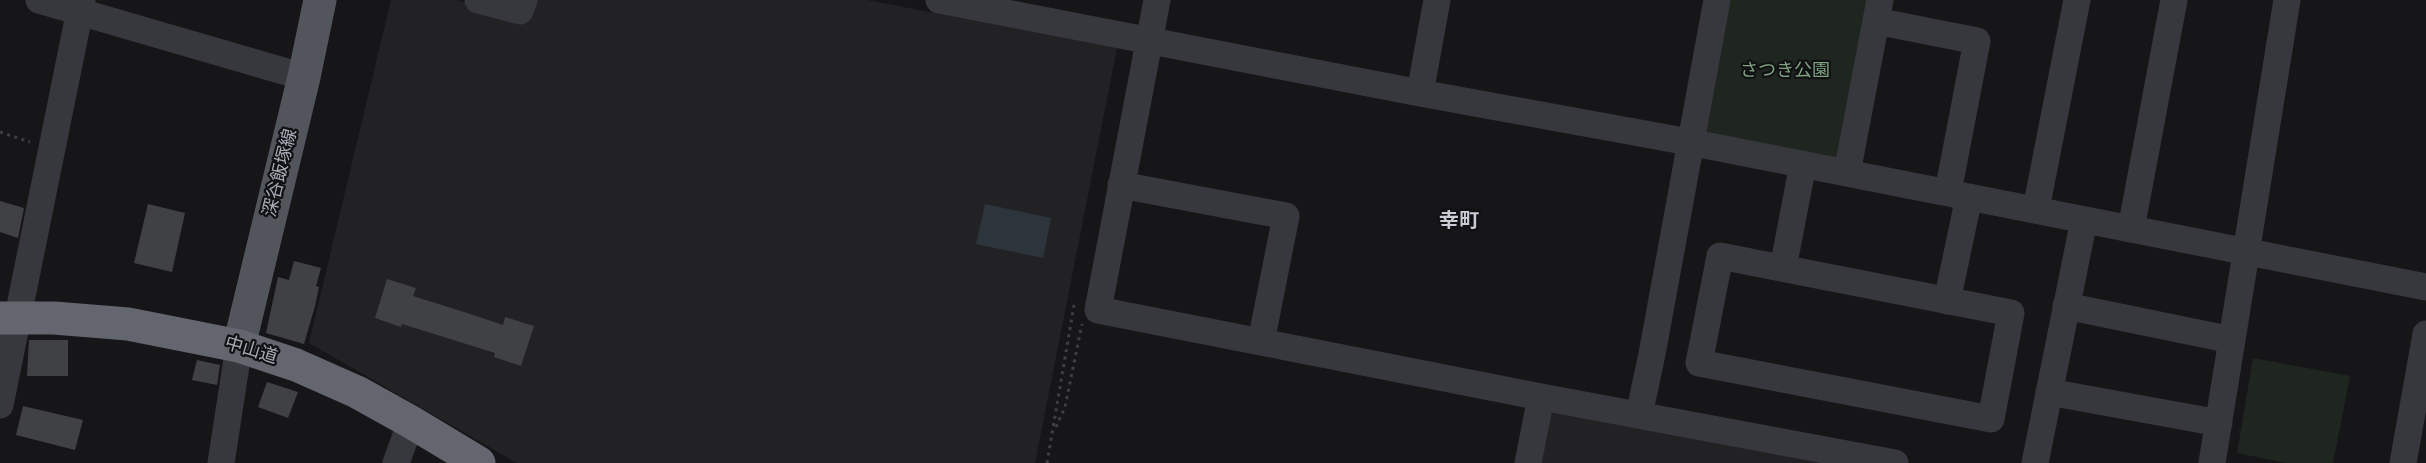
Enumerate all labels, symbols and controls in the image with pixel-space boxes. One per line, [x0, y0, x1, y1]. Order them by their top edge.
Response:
park label: さつき公園 [1740, 60, 1830, 82]
street label: 深谷飯塚線 [260, 127, 302, 219]
district label: 幸町 [1439, 210, 1479, 234]
street label: 中山道 [222, 333, 280, 369]

